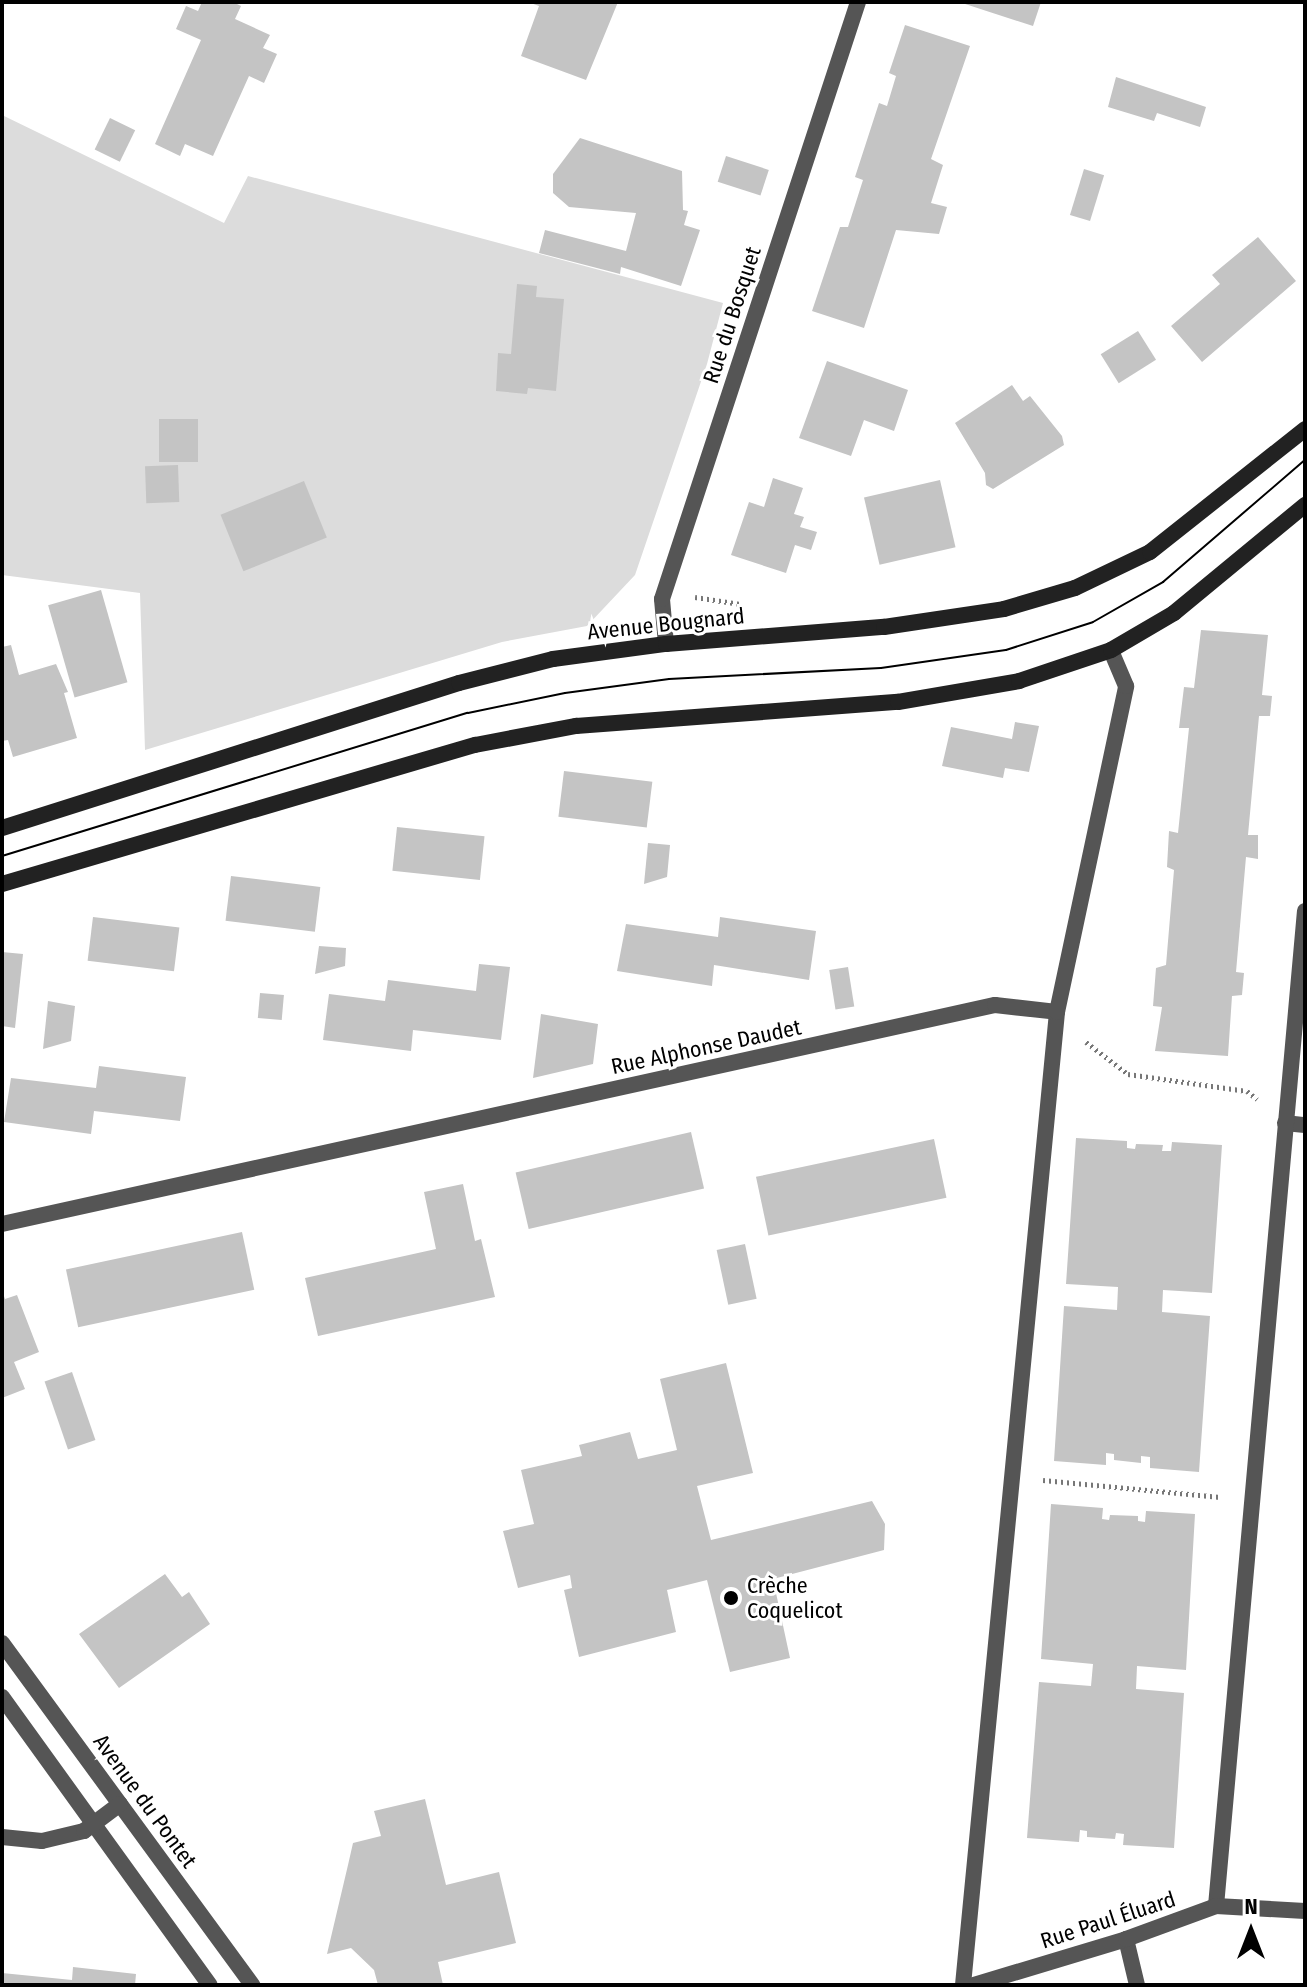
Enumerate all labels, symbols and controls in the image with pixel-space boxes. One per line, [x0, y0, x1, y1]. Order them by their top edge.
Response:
street label: Rue du Bosquet [697, 243, 767, 387]
street label: Avenue Bougnard [586, 603, 746, 645]
street label: Rue Alphonse Daudet [609, 1014, 803, 1080]
place label: Crèche Coquelicot [747, 1572, 843, 1624]
marker: Crèche Coquelicot [722, 1589, 740, 1607]
street label: Avenue du Pontet [88, 1729, 202, 1873]
street label: Rue Paul Éluard [1037, 1886, 1179, 1954]
north arrow [1211, 1891, 1291, 1971]
text: N [1244, 1893, 1258, 1920]

